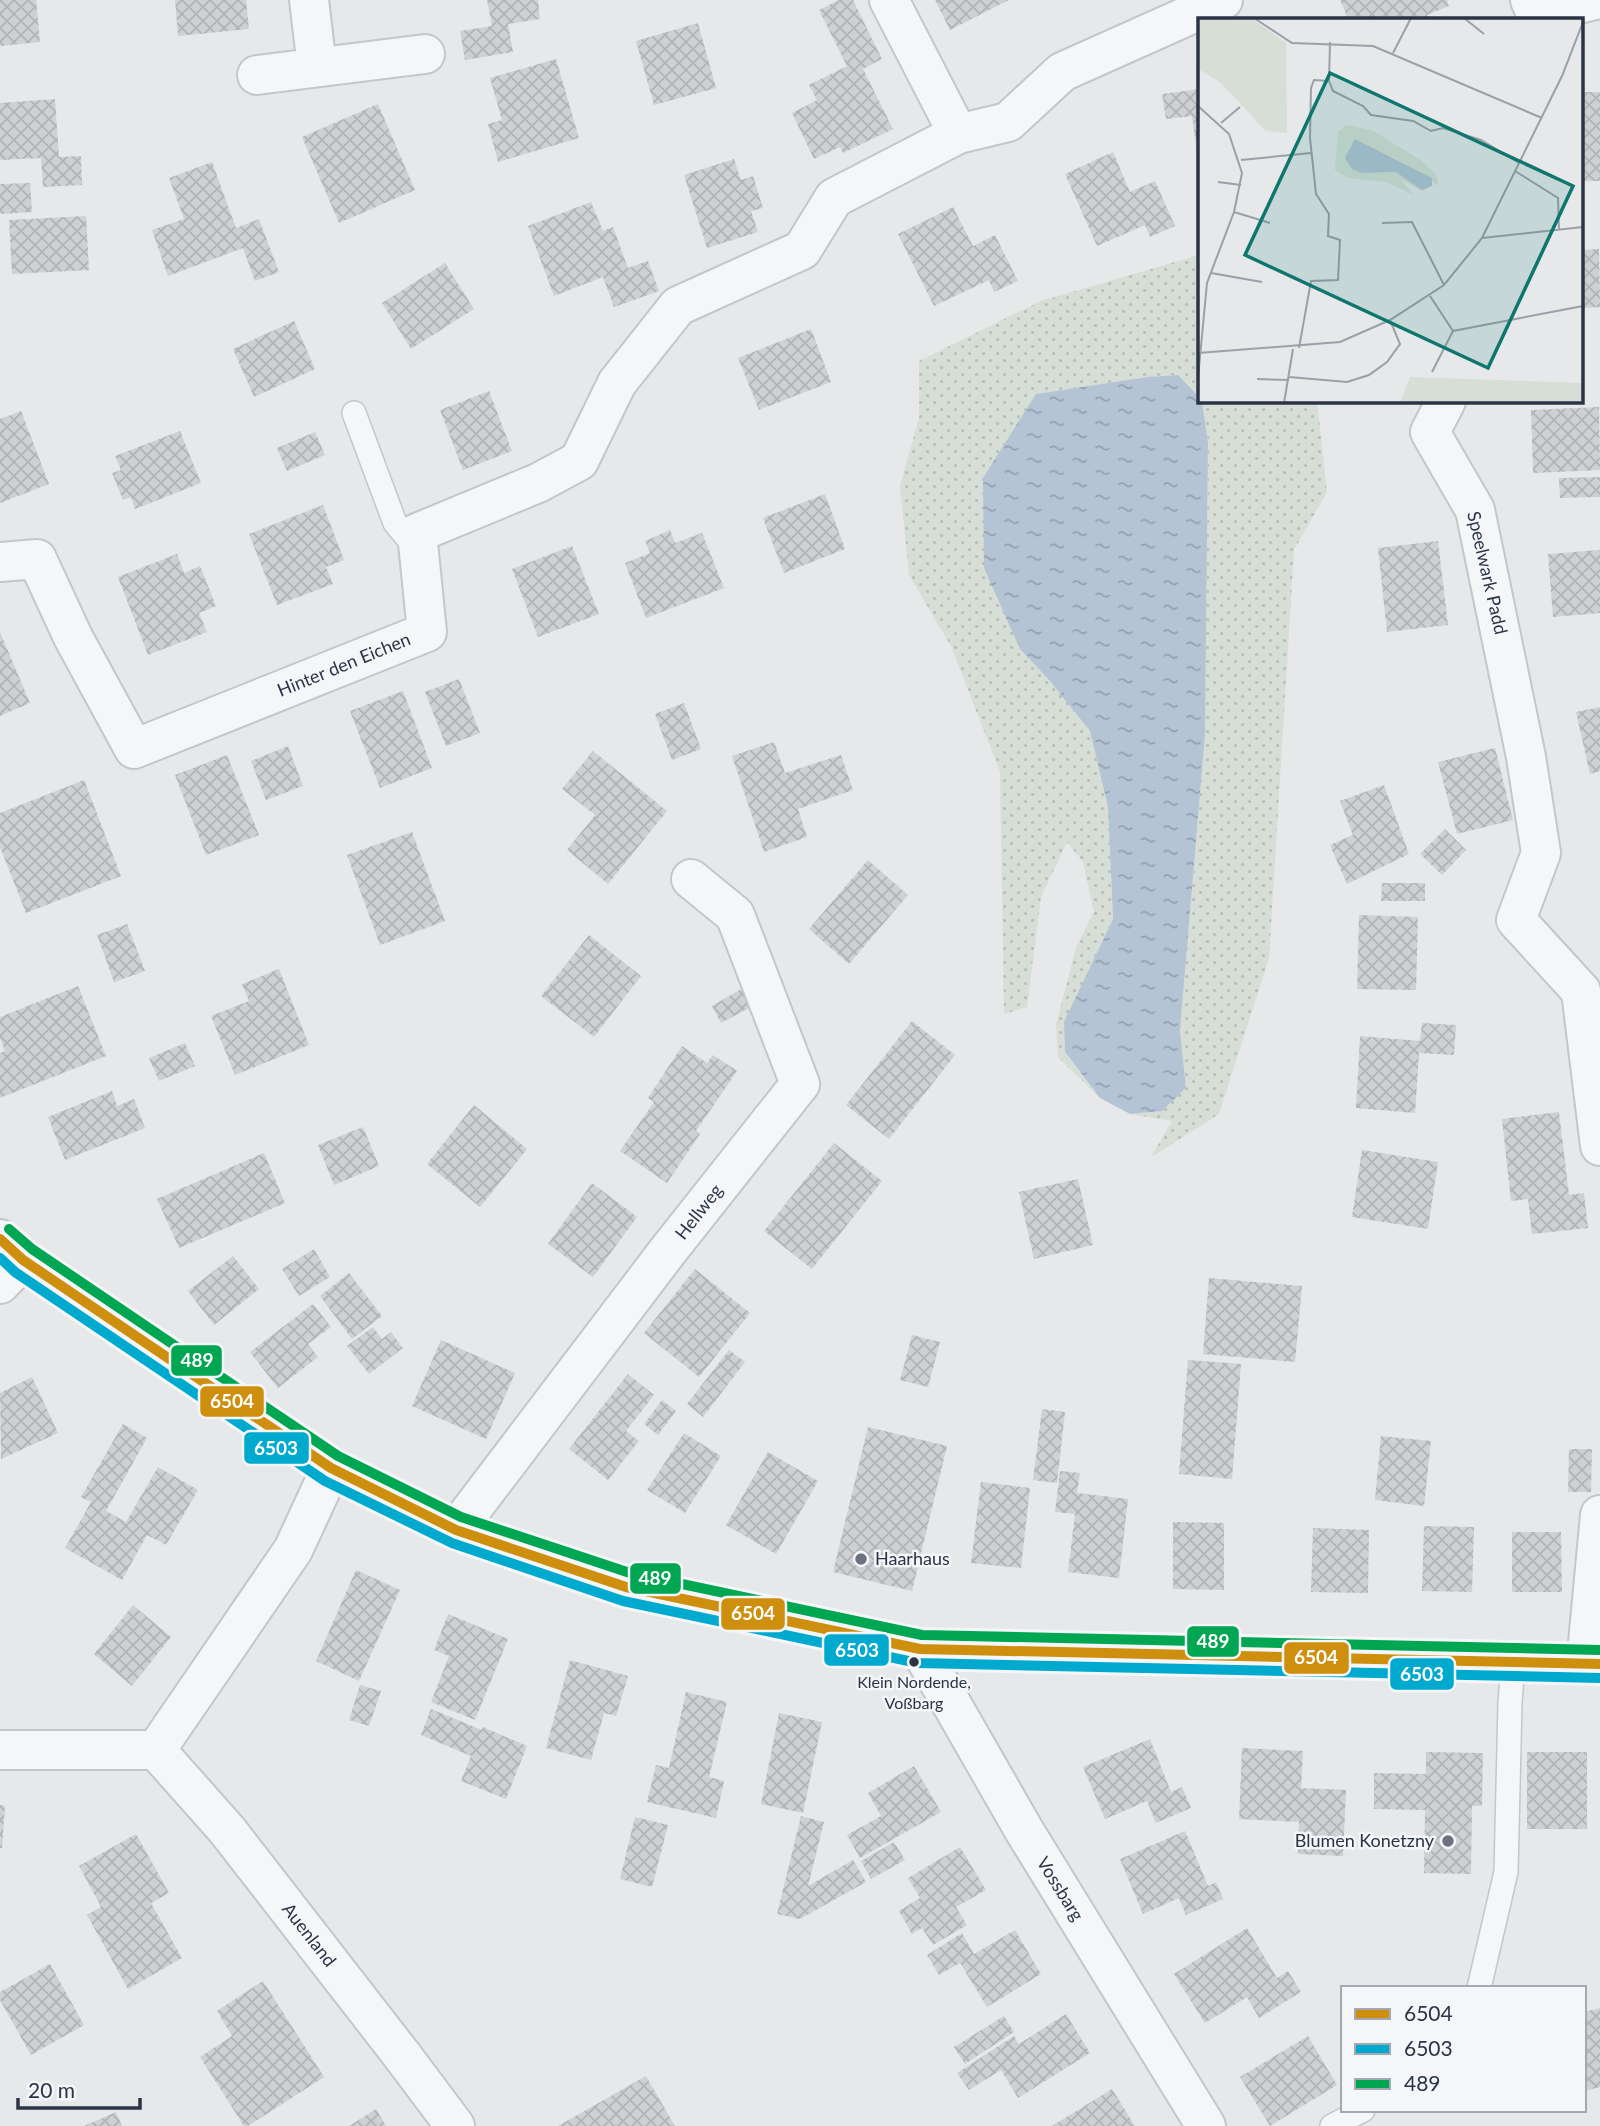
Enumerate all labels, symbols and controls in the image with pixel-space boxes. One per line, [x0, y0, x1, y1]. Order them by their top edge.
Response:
inset map [1198, 18, 1582, 402]
street label: Speelwark Padd [1463, 509, 1513, 637]
street label: Hinter den Eichen [274, 627, 413, 701]
street label: Hellweg [670, 1179, 727, 1244]
line badge: 489 [170, 1344, 223, 1377]
text: 489 [180, 1348, 214, 1371]
line badge: 6504 [199, 1385, 265, 1418]
text: 6504 [210, 1389, 254, 1412]
line badge: 6503 [243, 1431, 310, 1465]
text: 6503 [254, 1436, 298, 1459]
place label: Haarhaus [875, 1547, 950, 1569]
marker: Haarhaus [853, 1551, 869, 1567]
line badge: 489 [629, 1562, 682, 1595]
text: 489 [638, 1566, 672, 1589]
line badge: 6504 [720, 1597, 786, 1631]
text: 6504 [731, 1601, 775, 1624]
line badge: 489 [1186, 1625, 1240, 1658]
text: 489 [1196, 1629, 1230, 1652]
line badge: 6503 [823, 1633, 890, 1667]
text: 6503 [835, 1638, 879, 1661]
line badge: 6504 [1283, 1641, 1350, 1675]
text: 6504 [1294, 1645, 1338, 1668]
marker: Klein Nordende, Voßbarg [907, 1655, 921, 1669]
line badge: 6503 [1389, 1657, 1455, 1691]
text: 6503 [1400, 1662, 1444, 1685]
place label: Klein Nordende, Voßbarg [857, 1672, 971, 1712]
place label: Blumen Konetzny [1295, 1829, 1435, 1851]
marker: Blumen Konetzny [1440, 1833, 1456, 1849]
street label: Vossbarg [1033, 1852, 1089, 1925]
street label: Auenland [278, 1898, 342, 1971]
legend [1341, 1986, 1586, 2112]
text: 6504 [1404, 2000, 1453, 2025]
text: 6503 [1404, 2035, 1453, 2060]
scale bar [18, 2066, 140, 2110]
text: 489 [1404, 2070, 1441, 2095]
text: 20 m [28, 2077, 75, 2102]

